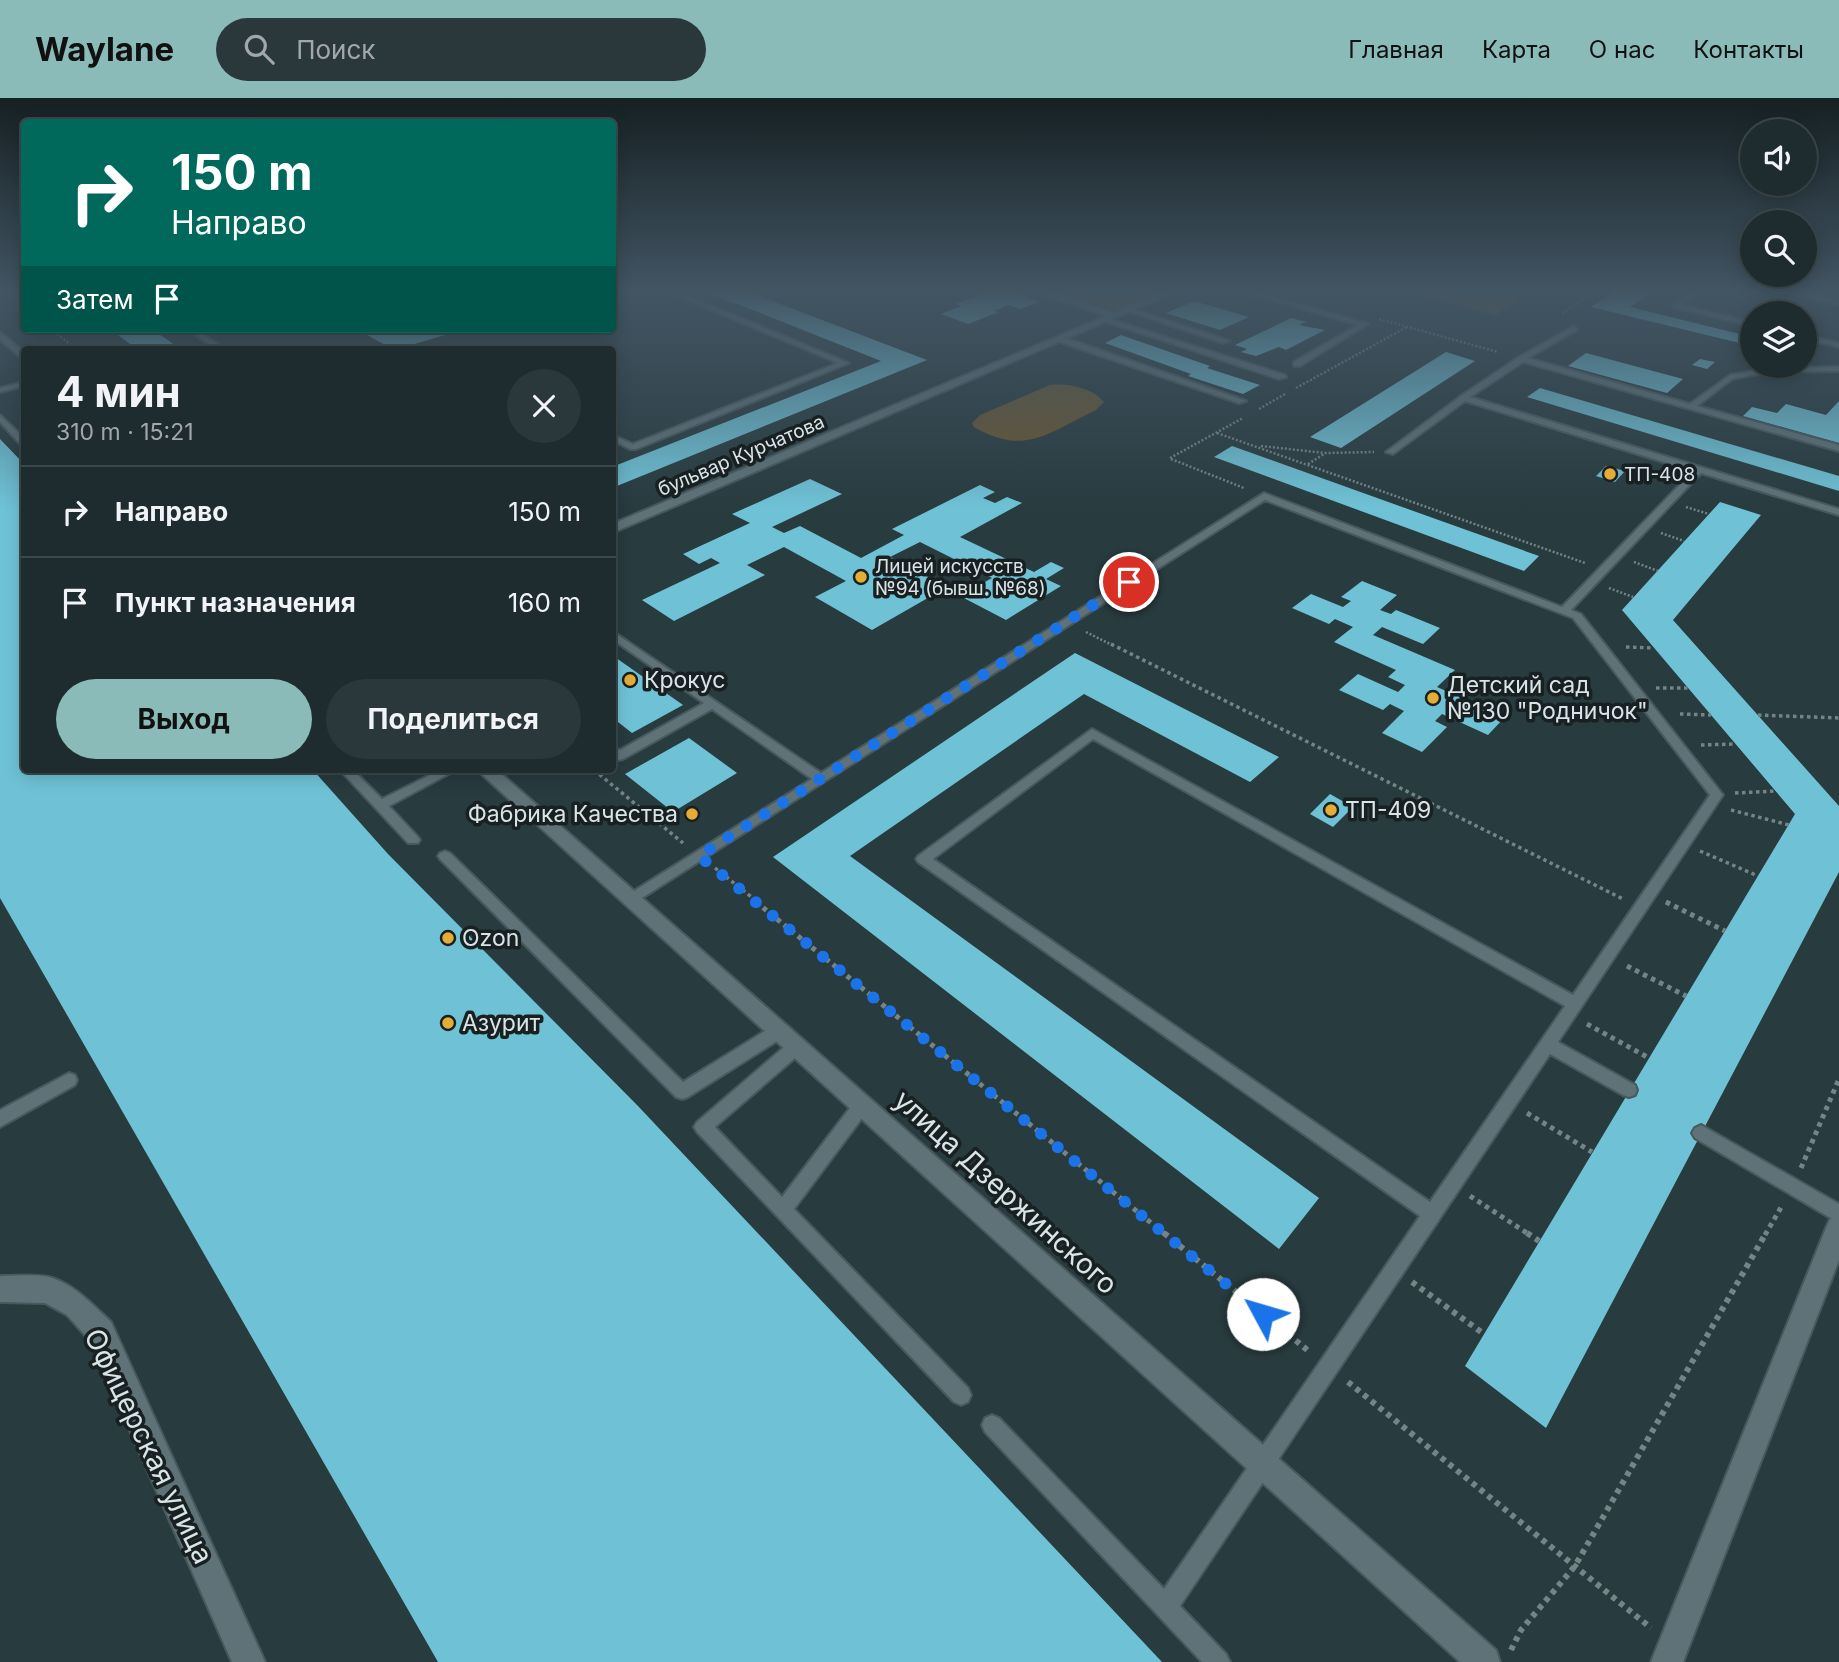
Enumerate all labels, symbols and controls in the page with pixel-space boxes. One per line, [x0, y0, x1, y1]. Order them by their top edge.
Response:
search box [216, 18, 706, 81]
text: Waylane [35, 29, 174, 69]
icon: search [240, 30, 278, 68]
text: Поиск [296, 34, 375, 65]
text: Главная [1348, 35, 1444, 64]
text: Карта [1482, 35, 1551, 64]
text: О нас [1589, 35, 1655, 64]
text: Контакты [1693, 35, 1804, 64]
map controls [1740, 119, 1817, 378]
button: sound [1740, 119, 1817, 196]
text: 150 m [171, 143, 313, 202]
icon: right [56, 147, 147, 238]
text: Направо [171, 203, 307, 242]
button: search [1740, 210, 1817, 287]
icon: arrive [148, 280, 186, 318]
text: Затем [56, 284, 134, 315]
button: layers [1740, 301, 1817, 378]
text: 4 мин [56, 366, 181, 417]
button: close [507, 369, 581, 443]
street label: бульвар Курчатова [655, 410, 828, 501]
text: 310 m · 15:21 [56, 418, 194, 446]
place label: ТП-408 [1624, 463, 1695, 486]
marker: ТП-408 [1602, 466, 1618, 482]
icon: right [56, 493, 94, 531]
text: Направо [115, 496, 228, 527]
text: 150 m [508, 496, 581, 527]
pin [1099, 552, 1159, 612]
place label: Лицей искусств №94 (бывш. №68) [875, 555, 1046, 600]
icon: arrive [1110, 563, 1148, 601]
marker: Лицей искусств №94 (бывш. №68) [853, 569, 869, 585]
icon: arrive [56, 584, 94, 622]
text: Пункт назначения [115, 587, 356, 618]
text: 160 m [508, 587, 581, 618]
place label: Крокус [644, 666, 725, 694]
place label: Детский сад №130 "Родничок" [1447, 671, 1648, 725]
marker: Крокус [622, 672, 638, 688]
button: Выход [56, 679, 312, 759]
button: Поделиться [326, 679, 581, 759]
marker: Детский сад №130 "Родничок" [1425, 690, 1441, 706]
place label: ТП-409 [1345, 796, 1431, 824]
place label: Фабрика Качества [468, 800, 678, 828]
marker: ТП-409 [1323, 802, 1339, 818]
marker: Фабрика Качества [684, 806, 700, 822]
place label: Ozon [462, 924, 519, 952]
marker: Ozon [440, 930, 456, 946]
place label: Азурит [462, 1009, 541, 1037]
marker: Азурит [440, 1015, 456, 1031]
street label: улица Дзержинского [887, 1083, 1125, 1301]
position arrow [1226, 1277, 1300, 1351]
street label: Офицерская улица [77, 1323, 221, 1569]

